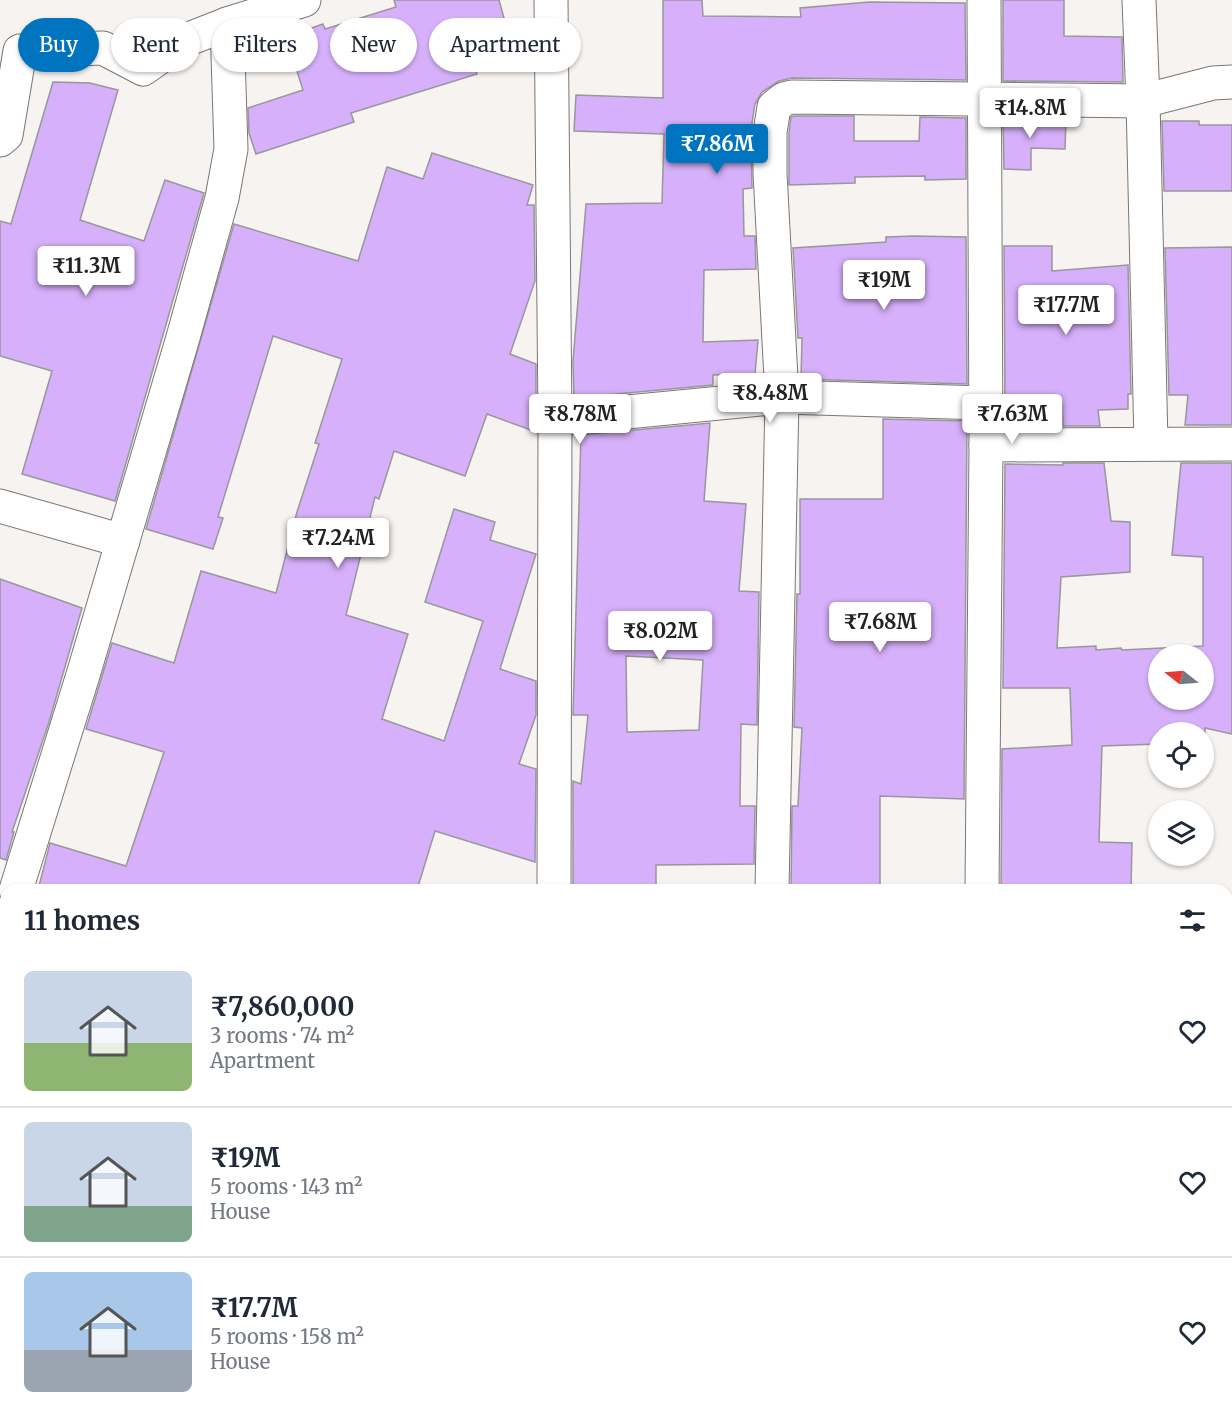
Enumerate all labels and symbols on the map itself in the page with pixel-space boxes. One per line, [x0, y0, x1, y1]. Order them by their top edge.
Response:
pin: ₹14.8M [981, 88, 1079, 139]
pin: ₹7.86M [668, 124, 766, 175]
pin: ₹11.3M [37, 246, 135, 297]
pin: ₹19M [848, 260, 920, 311]
pin: ₹17.7M [1017, 285, 1115, 336]
pin: ₹8.48M [721, 373, 819, 424]
pin: ₹8.78M [531, 394, 629, 445]
pin: ₹7.63M [963, 394, 1061, 445]
pin: ₹7.24M [289, 518, 387, 569]
pin: ₹7.68M [831, 602, 929, 653]
pin: ₹8.02M [611, 611, 709, 662]
north arrow [1148, 644, 1214, 710]

